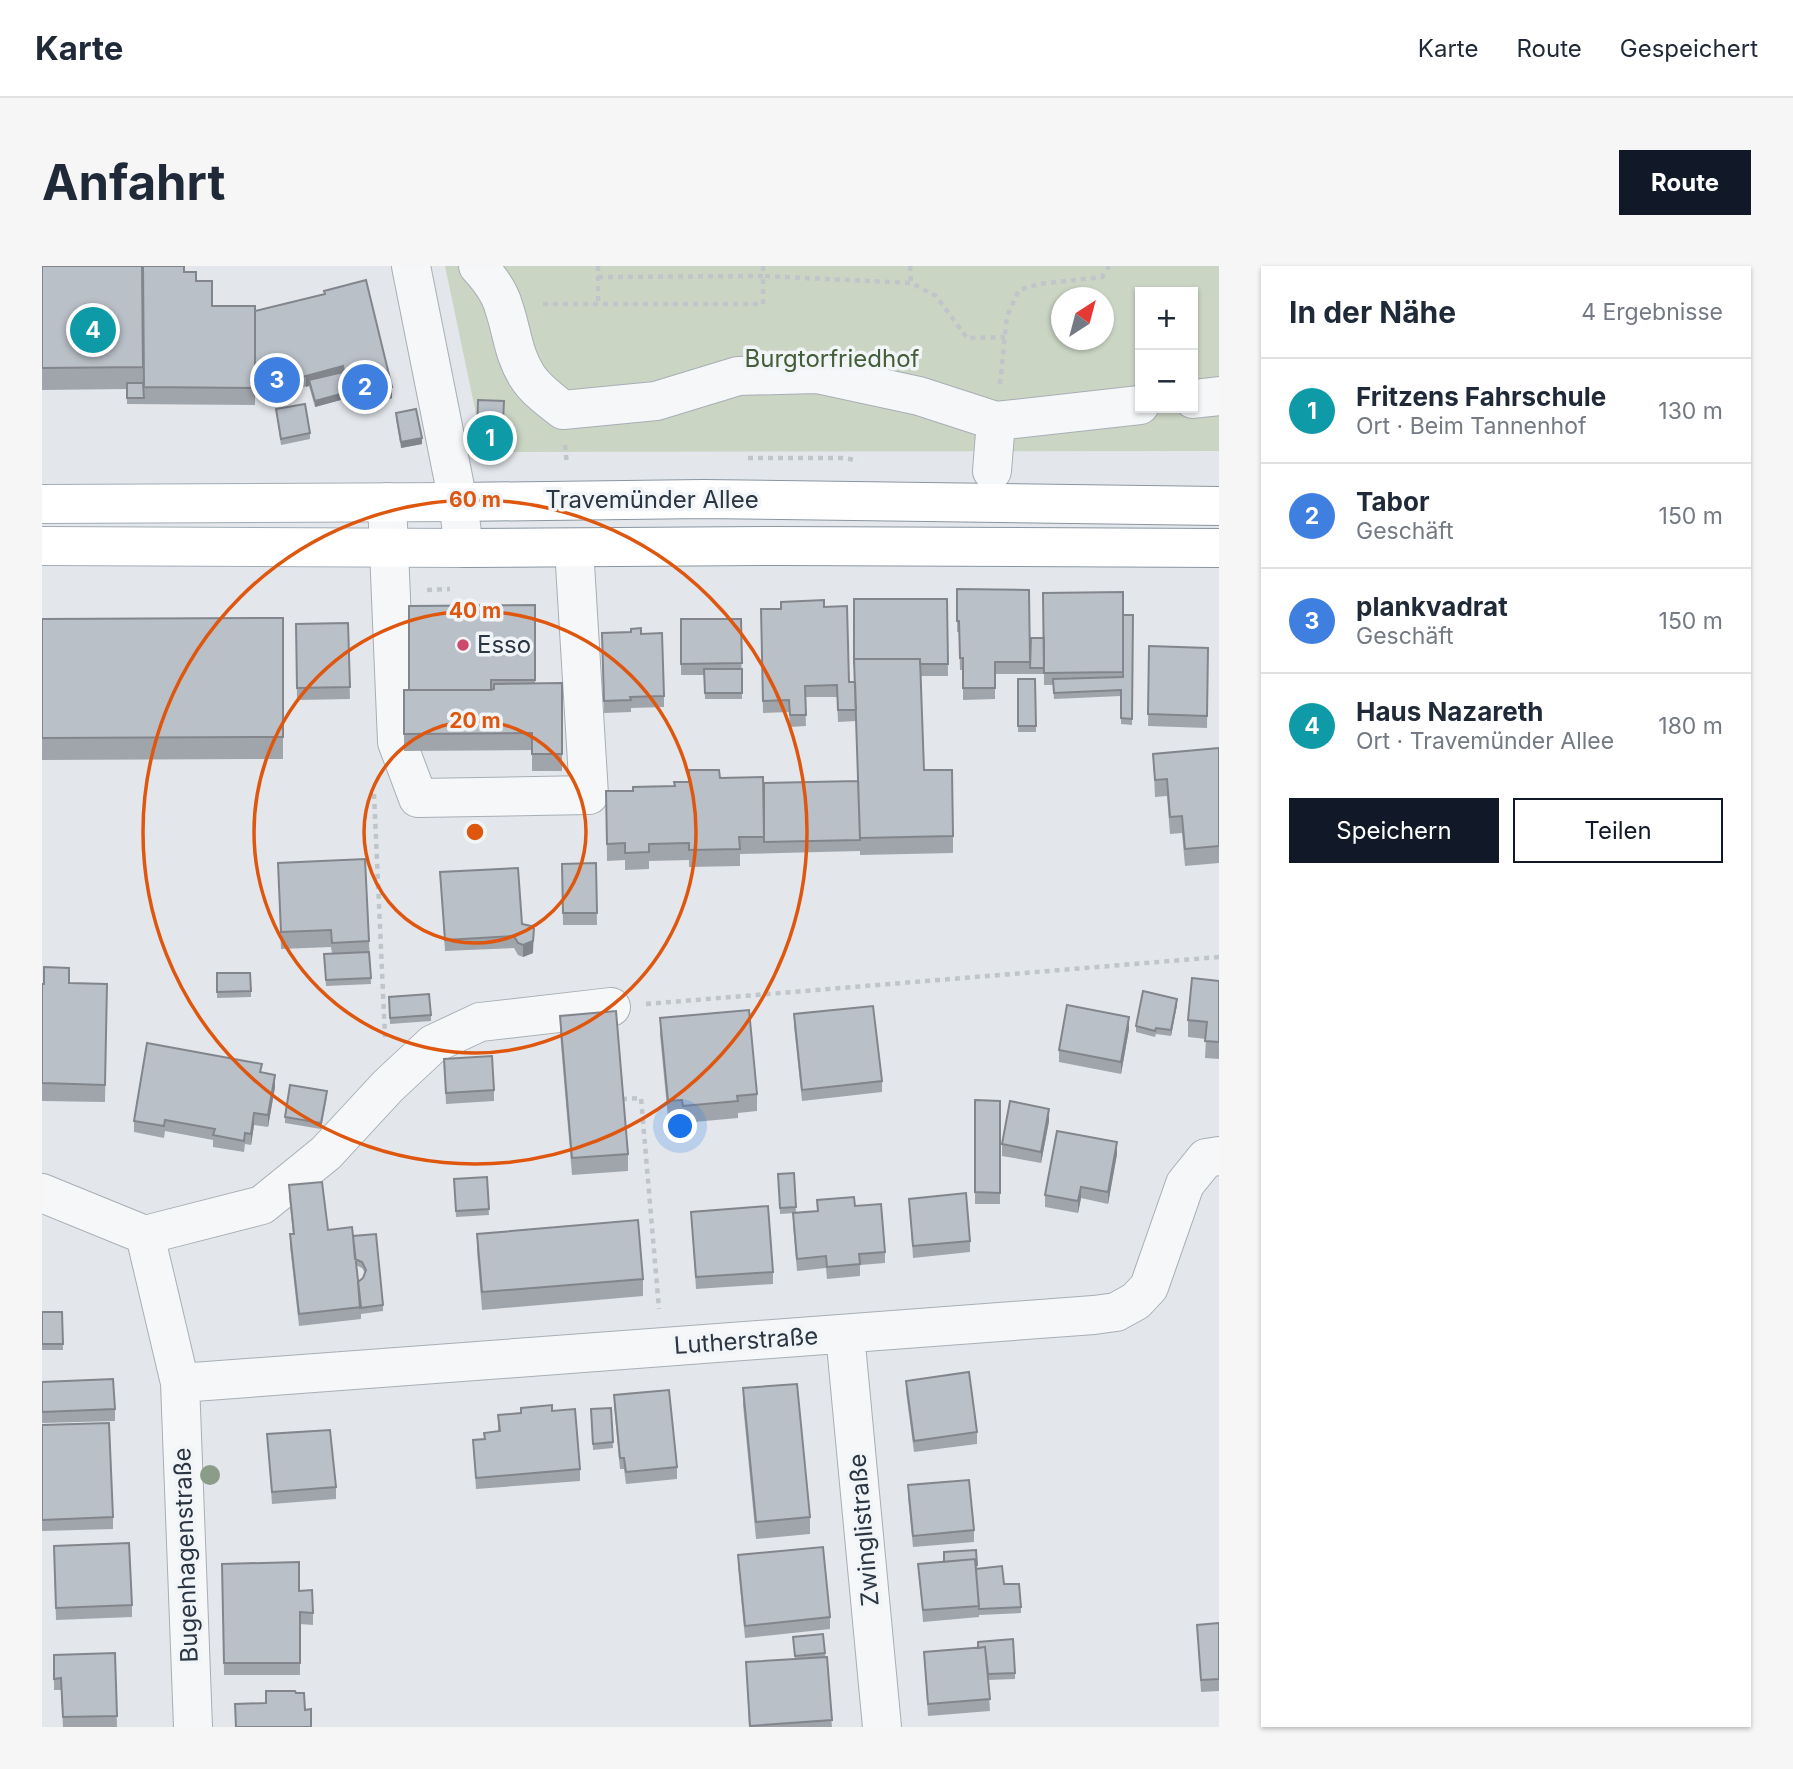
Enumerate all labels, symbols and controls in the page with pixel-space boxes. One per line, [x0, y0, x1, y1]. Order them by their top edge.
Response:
text: Karte [35, 28, 123, 68]
text: Karte [1418, 34, 1478, 63]
text: Route [1516, 34, 1582, 63]
text: Gespeichert [1620, 34, 1758, 63]
button: Route [1619, 150, 1751, 215]
text: Anfahrt [42, 153, 225, 212]
north arrow [1051, 287, 1114, 350]
map controls [1135, 287, 1198, 413]
button: + [1135, 287, 1198, 350]
text: In der Nähe [1289, 294, 1456, 330]
text: 4 Ergebnisse [1581, 298, 1723, 326]
pin: 4 [70, 304, 116, 356]
park label: Burgtorfriedhof [745, 344, 920, 373]
button: − [1135, 350, 1198, 413]
pin: 3 [254, 354, 300, 406]
pin: 2 [342, 361, 388, 413]
text: Fritzens Fahrschule [1356, 381, 1606, 412]
text: 1 [1307, 397, 1317, 425]
text: 130 m [1658, 397, 1723, 425]
pin: 1 [467, 412, 513, 464]
text: Ort · Beim Tannenhof [1356, 412, 1587, 440]
street label: Travemünder Allee [545, 485, 759, 514]
text: Tabor [1356, 486, 1429, 517]
text: 60 m [449, 487, 501, 512]
text: 2 [1305, 502, 1319, 530]
text: 150 m [1659, 502, 1723, 530]
text: Geschäft [1356, 517, 1454, 545]
text: plankvadrat [1356, 591, 1508, 622]
text: 40 m [449, 598, 501, 623]
text: 3 [1305, 607, 1319, 635]
text: 150 m [1659, 607, 1723, 635]
text: Geschäft [1356, 622, 1454, 650]
place label: Esso [477, 630, 531, 659]
marker: Esso [455, 637, 471, 653]
text: Haus Nazareth [1356, 696, 1544, 727]
text: 20 m [449, 708, 501, 733]
text: 4 [1304, 712, 1320, 740]
text: 180 m [1658, 712, 1723, 740]
text: Ort · Travemünder Allee [1356, 727, 1614, 755]
button: Speichern [1289, 798, 1499, 863]
button: Teilen [1513, 798, 1723, 863]
centre of rings [463, 820, 487, 844]
your location [663, 1109, 697, 1143]
street label: Lutherstraße [673, 1321, 819, 1360]
street label: Bugenhagenstraße [167, 1447, 204, 1663]
street label: Zwinglistraße [842, 1453, 885, 1607]

